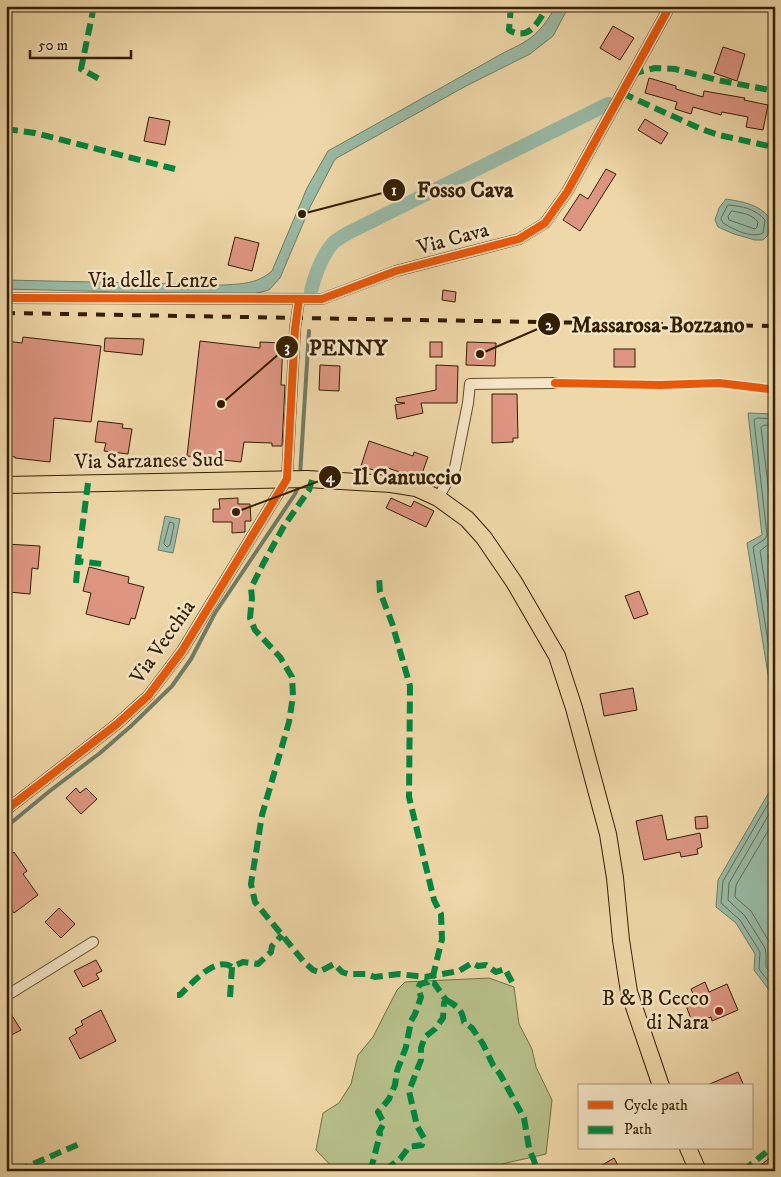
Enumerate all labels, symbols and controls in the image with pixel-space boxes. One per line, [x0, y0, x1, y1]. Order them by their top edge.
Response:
scale bar [30, 28, 131, 60]
text: 50 m [38, 36, 68, 55]
callout: Fosso Cava [381, 171, 523, 208]
text: Fosso Cava [417, 177, 514, 204]
text: 1 [391, 181, 397, 200]
street label: Via Cava [413, 217, 492, 261]
street label: Via delle Lenze [87, 268, 218, 294]
callout: Massarosa-Bozzano [536, 306, 754, 343]
text: Massarosa-Bozzano [571, 312, 745, 339]
text: 2 [545, 316, 553, 335]
callout: PENNY [274, 328, 398, 365]
text: PENNY [309, 335, 388, 362]
text: 3 [284, 338, 290, 357]
street label: Via Sarzanese Sud [73, 447, 224, 475]
callout: Il Cantuccio [318, 458, 471, 495]
text: Il Cantuccio [353, 464, 462, 491]
text: 4 [325, 468, 336, 487]
street label: Via Vecchia [124, 595, 201, 690]
place label: B & B Cecco di Nara [602, 986, 709, 1036]
marker: B & B Cecco di Nara [713, 1005, 725, 1017]
legend [578, 1084, 754, 1150]
text: Cycle path [624, 1096, 688, 1115]
text: Path [624, 1120, 652, 1139]

